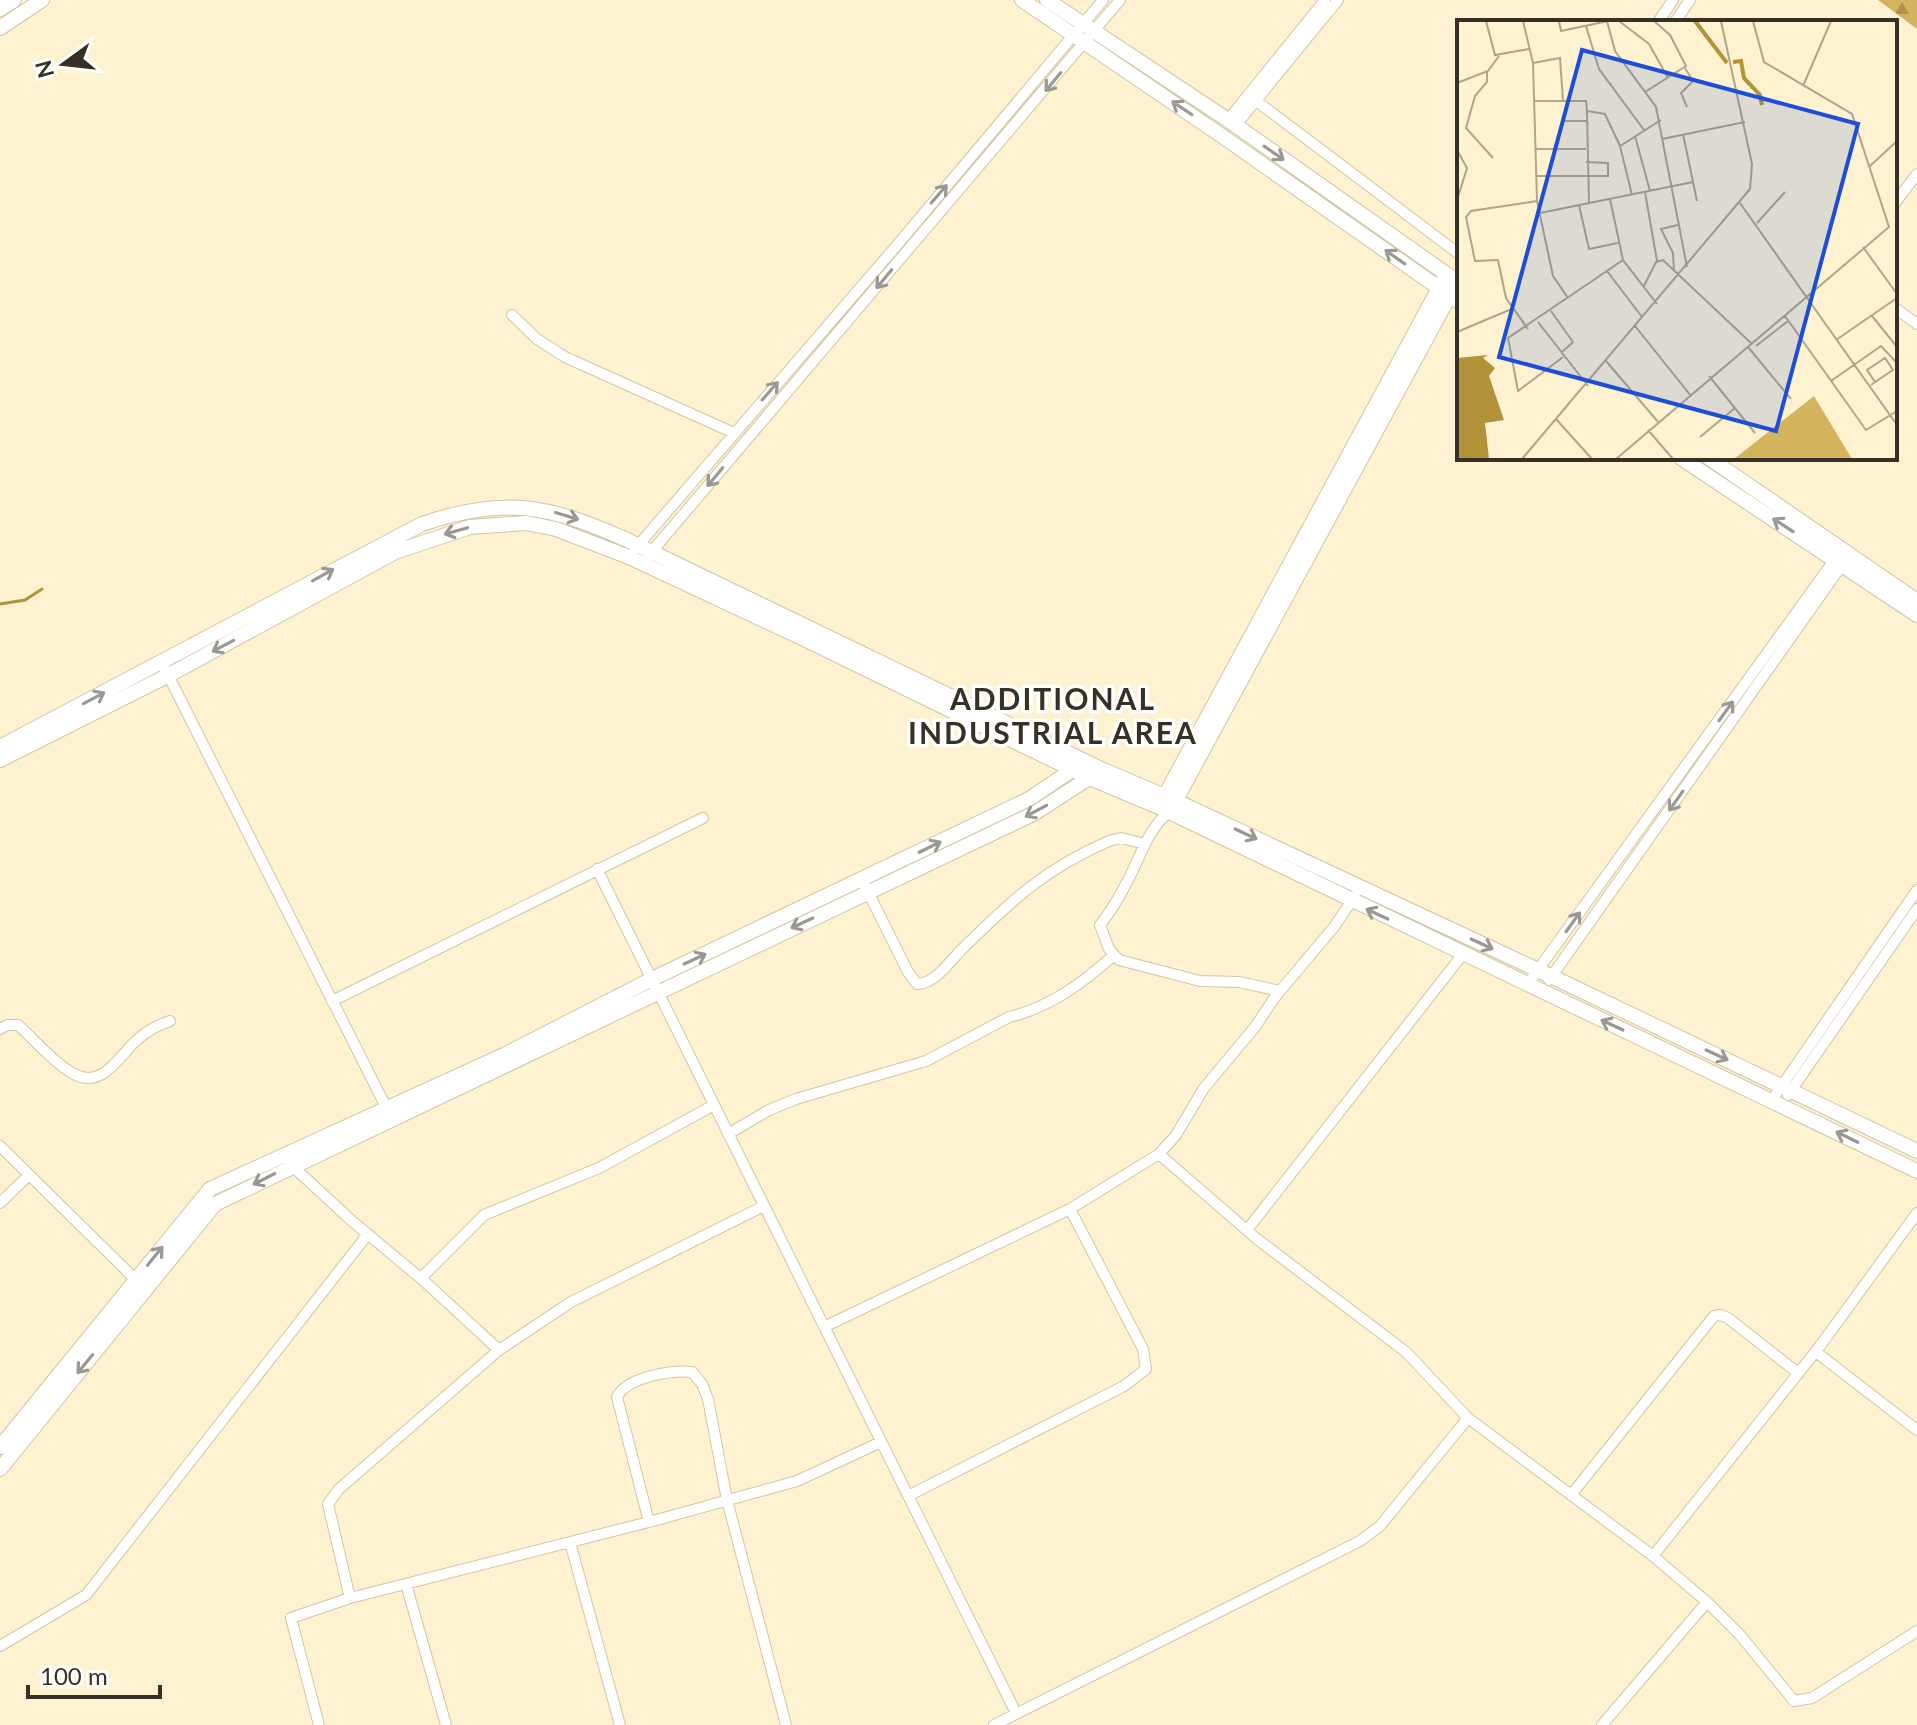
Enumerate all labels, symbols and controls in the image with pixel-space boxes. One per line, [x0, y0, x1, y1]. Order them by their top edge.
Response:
inset map [1457, 20, 1897, 460]
north arrow [24, 24, 104, 104]
text: N [29, 58, 59, 81]
one-way arrow [1044, 71, 1062, 91]
one-way arrow [1171, 100, 1194, 116]
one-way arrow [1263, 144, 1284, 161]
one-way arrow [930, 184, 948, 204]
one-way arrow [1385, 249, 1407, 265]
one-way arrow [875, 269, 893, 289]
one-way arrow [761, 382, 779, 402]
one-way arrow [706, 466, 724, 487]
one-way arrow [554, 509, 580, 524]
one-way arrow [1772, 516, 1794, 533]
one-way arrow [443, 524, 469, 539]
one-way arrow [311, 567, 334, 583]
one-way arrow [212, 638, 235, 654]
district label: ADDITIONAL INDUSTRIAL AREA [908, 680, 1198, 750]
one-way arrow [81, 689, 105, 705]
one-way arrow [1717, 701, 1734, 722]
one-way arrow [1668, 789, 1684, 811]
one-way arrow [1025, 804, 1049, 820]
one-way arrow [1234, 827, 1258, 842]
one-way arrow [917, 839, 941, 854]
one-way arrow [1366, 906, 1390, 921]
one-way arrow [1565, 911, 1581, 933]
one-way arrow [790, 916, 814, 931]
one-way arrow [1469, 937, 1493, 952]
one-way arrow [683, 951, 707, 966]
one-way arrow [1601, 1017, 1625, 1032]
one-way arrow [1704, 1048, 1728, 1063]
one-way arrow [1835, 1129, 1859, 1144]
one-way arrow [252, 1172, 276, 1188]
one-way arrow [146, 1246, 164, 1267]
one-way arrow [77, 1353, 95, 1374]
scale bar [28, 1649, 160, 1699]
text: 100 m [40, 1661, 108, 1690]

